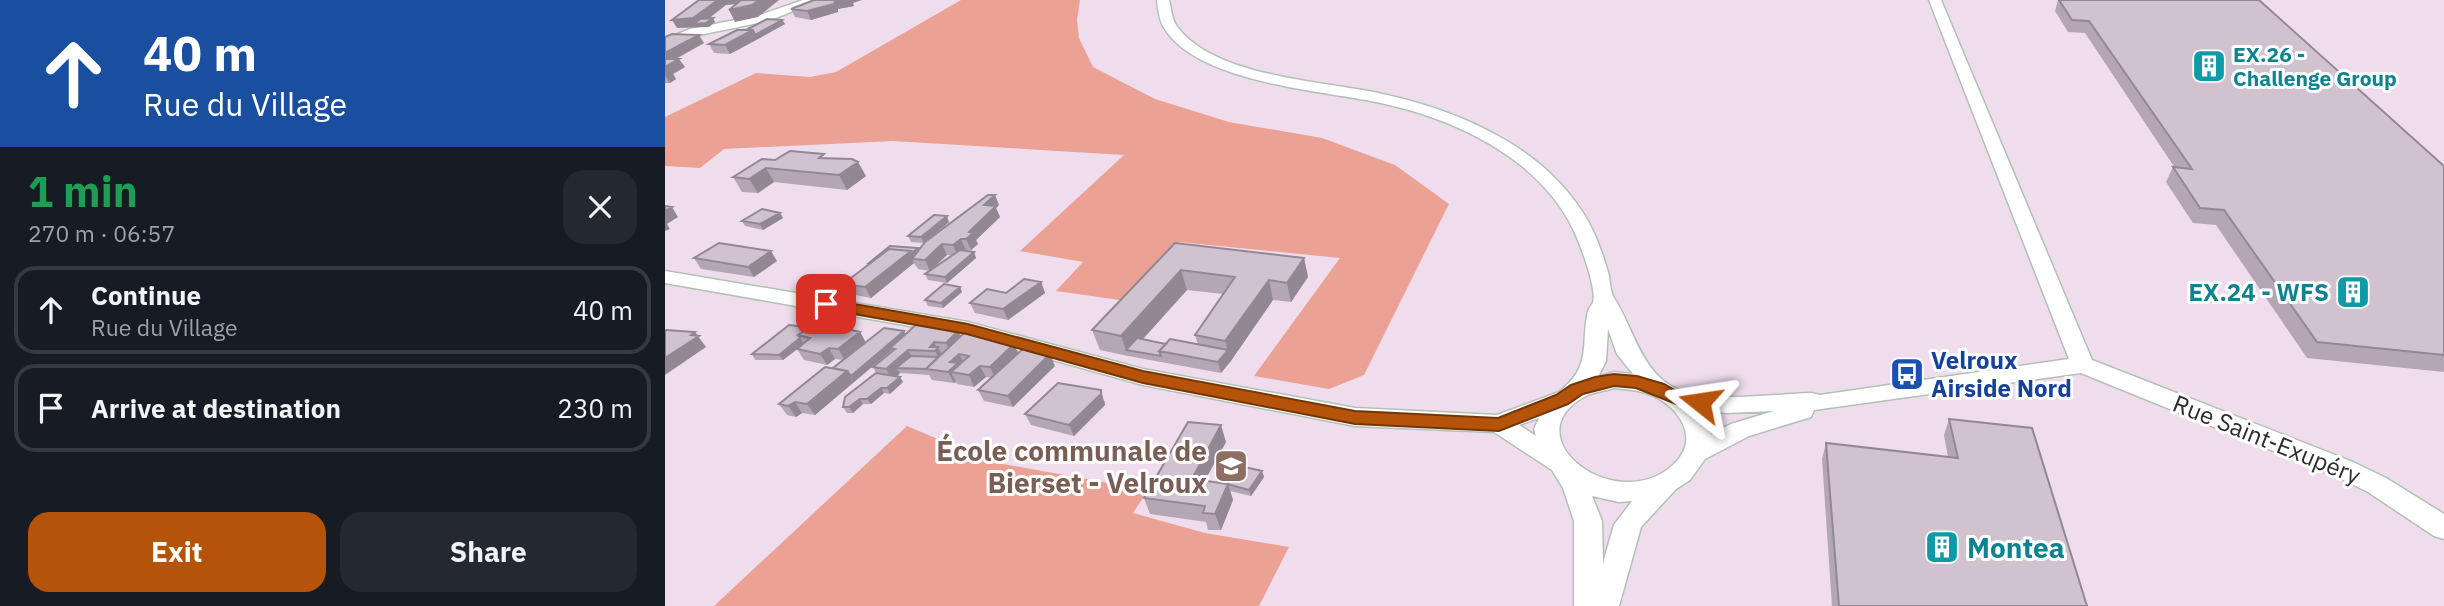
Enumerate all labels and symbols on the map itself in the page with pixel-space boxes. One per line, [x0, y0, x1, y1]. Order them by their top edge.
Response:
place label: EX.26 - Challenge Group [2233, 40, 2397, 92]
building icon: EX.26 - Challenge Group [2190, 47, 2228, 85]
building icon: EX.24 - WFS [2334, 273, 2372, 311]
pin [796, 274, 856, 334]
place label: EX.24 - WFS [2188, 276, 2329, 308]
place label: Velroux Airside Nord [1931, 344, 2072, 404]
bus stop icon: Velroux Airside Nord [1888, 355, 1926, 393]
position arrow [1663, 365, 1737, 439]
street label: Rue Saint-Exupéry [2168, 387, 2366, 491]
place label: École communale de Bierset - Velroux [936, 432, 1207, 501]
school or university icon: École communale de Bierset - Velroux [1212, 447, 1250, 485]
building icon: Montea [1923, 528, 1961, 566]
place label: Montea [1967, 529, 2065, 566]

